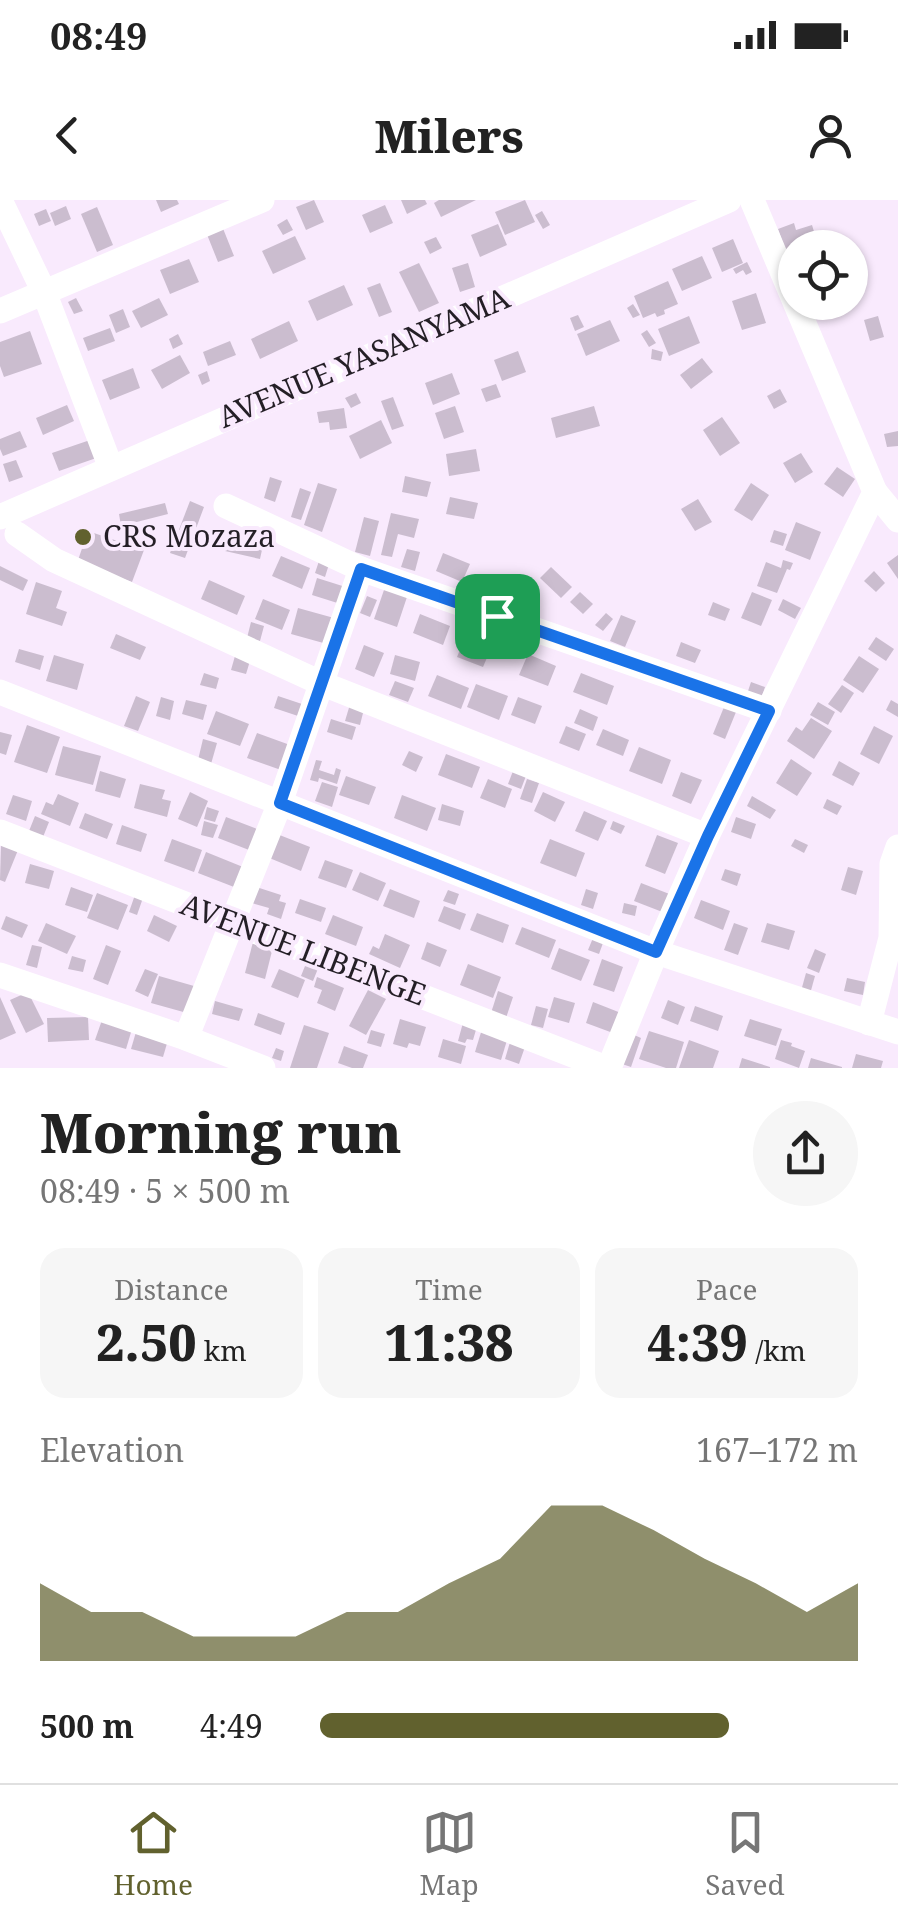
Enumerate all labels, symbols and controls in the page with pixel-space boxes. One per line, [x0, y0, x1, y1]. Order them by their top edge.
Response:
text: 08:49 [50, 9, 147, 61]
text: Milers [374, 105, 524, 166]
icon: back [40, 108, 95, 163]
icon: person [803, 108, 858, 163]
map controls [778, 230, 868, 320]
button: locate [778, 230, 868, 320]
street label: AVENUE YASANYAMA [211, 276, 516, 437]
place label: CRS Mozaza [103, 515, 275, 556]
marker: CRS Mozaza [72, 526, 94, 548]
pin [455, 574, 540, 659]
icon: arrive [470, 589, 525, 644]
street label: AVENUE LIBENGE [175, 883, 432, 1014]
text: Morning run [40, 1094, 402, 1169]
button: share [753, 1101, 858, 1206]
text: 08:49 · 5 × 500 m [40, 1169, 290, 1212]
text: Distance [114, 1270, 229, 1308]
text: Time [415, 1270, 483, 1308]
text: Pace [696, 1270, 757, 1308]
text: 2.50 [96, 1308, 197, 1376]
text: 11:38 [385, 1308, 513, 1376]
text: 4:39 [647, 1308, 748, 1376]
text: km [197, 1331, 247, 1369]
text: /km [748, 1331, 806, 1369]
text: Elevation [40, 1428, 184, 1471]
text: 167–172 m [696, 1428, 858, 1471]
text: 500 m [40, 1704, 134, 1747]
text: 4:49 [200, 1704, 263, 1747]
tab: Home [113, 1805, 193, 1903]
tab: Map [420, 1805, 479, 1903]
tab: Saved [705, 1805, 785, 1903]

